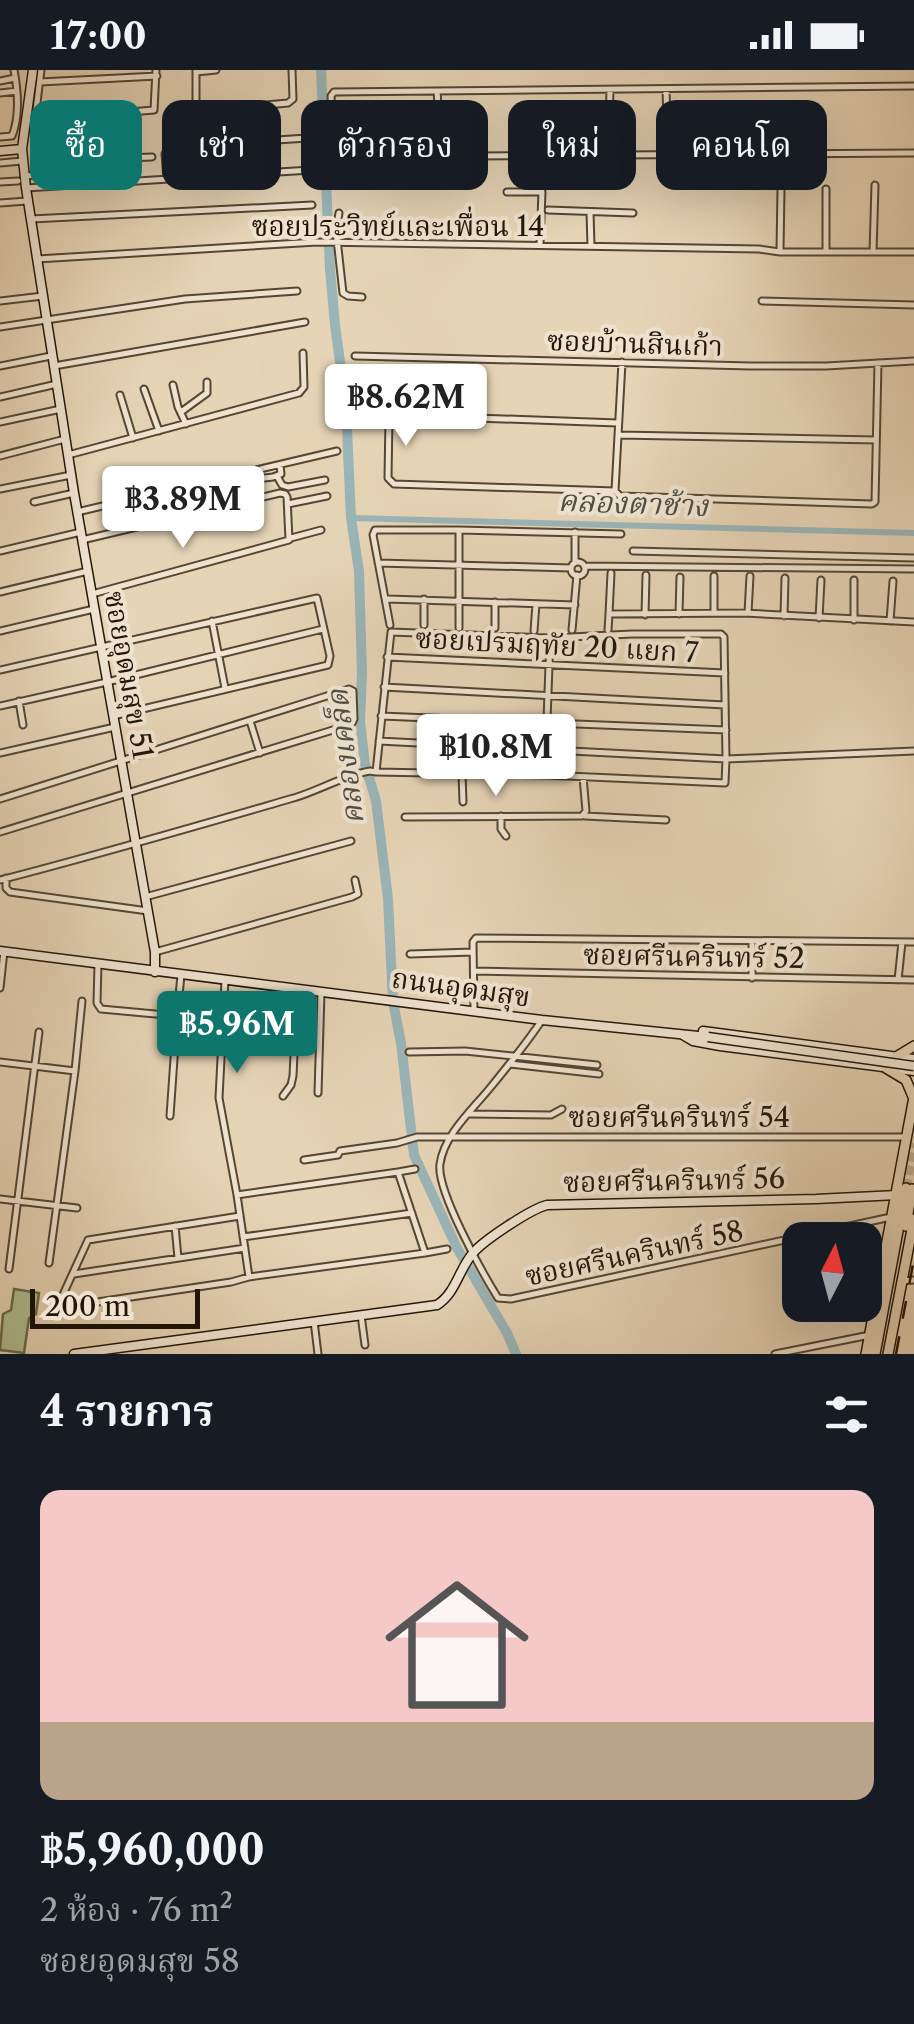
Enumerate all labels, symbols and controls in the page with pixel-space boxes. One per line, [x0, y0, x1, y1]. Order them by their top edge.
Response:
text: 17:00 [50, 12, 147, 59]
chip: ซื้อ [30, 100, 142, 190]
chip: เช่า [162, 100, 281, 190]
chip: ตัวกรอง [301, 100, 488, 190]
chip: ใหม่ [508, 100, 636, 190]
chip: คอนโด [656, 100, 827, 190]
street label: ซอยประวิทย์และเพื่อน 14 [252, 206, 544, 243]
street label: ซอยบ้านสินเก้า [547, 323, 723, 363]
pin: ฿8.62M [325, 364, 487, 449]
text: ฿8.62M [347, 377, 465, 416]
pin: ฿3.89M [102, 466, 264, 551]
text: ฿3.89M [124, 479, 242, 518]
water label: คลองตาช้าง [557, 482, 710, 524]
street label: ซอยอุดมสุข 51 [96, 588, 161, 762]
street label: ซอยเปรมฤทัย 20 แยก 7 [414, 621, 700, 669]
water label: คลองเคล็ด [318, 687, 372, 827]
pin: ฿10.8M [415, 714, 577, 799]
text: ฿10.8M [439, 727, 553, 766]
street label: ซอยศรีนครินทร์ 52 [583, 937, 805, 975]
street label: ถนนอุดมสุข [389, 960, 532, 1016]
pin: ฿5.96M [156, 991, 318, 1076]
text: ฿5.96M [179, 1004, 295, 1043]
street label: ซอยศรีนครินทร์ 54 [568, 1100, 790, 1134]
street label: ซอยศรีนครินทร์ 56 [563, 1161, 785, 1199]
street label: ซอยศรีนครินทร์ 58 [522, 1213, 746, 1293]
north arrow [782, 1222, 882, 1322]
map controls [782, 1222, 882, 1322]
scale bar [30, 1284, 200, 1328]
text: 200 m [45, 1289, 130, 1323]
text: 4 รายการ [40, 1385, 214, 1437]
icon: filters [819, 1387, 874, 1442]
icon: home [367, 1555, 547, 1735]
text: ฿5,960,000 [40, 1824, 265, 1876]
text: 2 ห้อง · 76 m² [40, 1890, 233, 1929]
text: ซอยอุดมสุข 58 [40, 1941, 240, 1980]

